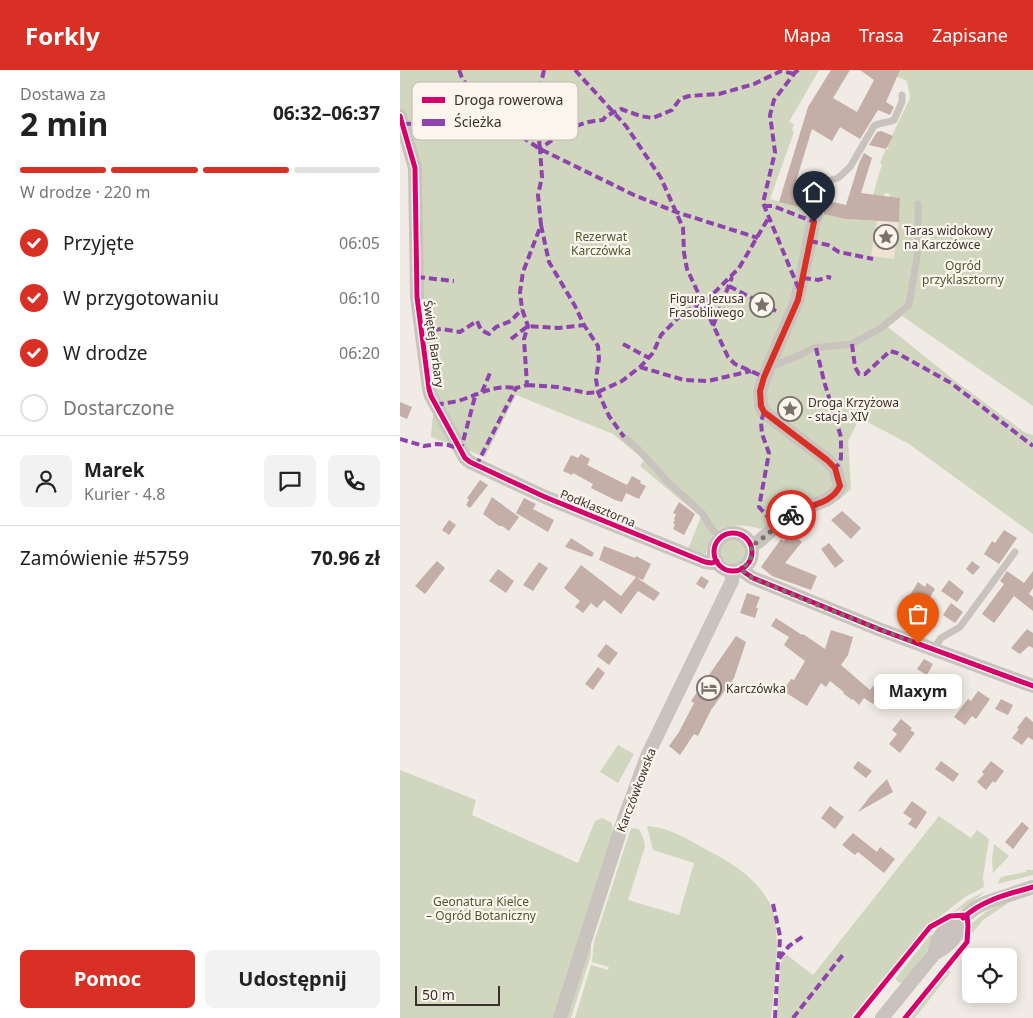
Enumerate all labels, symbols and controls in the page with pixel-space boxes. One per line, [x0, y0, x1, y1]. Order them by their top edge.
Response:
text: Forkly [25, 19, 100, 52]
text: Mapa [783, 23, 831, 47]
text: Trasa [859, 23, 904, 47]
text: Zapisane [932, 23, 1008, 47]
legend [412, 82, 578, 140]
text: Dostawa za [20, 83, 106, 105]
text: Droga rowerowa [454, 90, 563, 109]
text: 06:32–06:37 [273, 100, 380, 126]
text: 2 min [20, 102, 108, 145]
text: Ścieżka [454, 112, 502, 131]
pin [793, 171, 835, 222]
icon: home [800, 178, 828, 206]
text: W drodze · 220 m [20, 181, 150, 203]
place label: Taras widokowy na Karczówce [904, 222, 994, 253]
place icon: Taras widokowy na Karczówce [873, 224, 899, 250]
park label: Rezerwat Karczówka [571, 228, 631, 259]
icon: check [20, 229, 48, 257]
text: Przyjęte [63, 230, 134, 256]
text: 06:05 [339, 232, 380, 254]
park label: Ogród przyklasztorny [922, 257, 1005, 288]
icon: check [20, 284, 48, 312]
text: W przygotowaniu [63, 285, 219, 311]
text: 06:10 [339, 287, 380, 309]
place label: Figura Jezusa Frasobliwego [669, 290, 744, 321]
place icon: Figura Jezusa Frasobliwego [749, 292, 775, 318]
street label: Świętej Barbary [419, 299, 449, 390]
icon: check [20, 339, 48, 367]
text: W drodze [63, 340, 148, 366]
text: 06:20 [339, 342, 380, 364]
place label: Droga Krzyżowa - stacja XIV [808, 394, 899, 425]
text: Dostarczone [63, 395, 174, 421]
place icon: Droga Krzyżowa - stacja XIV [777, 396, 803, 422]
button: person [20, 455, 72, 507]
button: chat [264, 455, 316, 507]
button: phone [328, 455, 380, 507]
text: Marek [84, 457, 145, 483]
text: Kurier · 4.8 [84, 483, 165, 505]
street label: Podklasztorna [558, 485, 638, 531]
courier [766, 490, 816, 540]
icon: bike [777, 501, 805, 529]
text: Zamówienie #5759 [20, 545, 189, 571]
text: 70.96 zł [311, 545, 380, 571]
pin [897, 593, 939, 644]
icon: bag [904, 600, 932, 628]
callout: Maxym [874, 674, 962, 709]
hotel icon: Karczówka [696, 675, 722, 701]
place label: Karczówka [726, 680, 786, 697]
text: Maxym [889, 680, 947, 702]
street label: Karczówkowska [612, 746, 660, 834]
park label: Geonatura Kielce – Ogród Botaniczny [426, 893, 537, 924]
map controls [962, 948, 1017, 1003]
button: locate [962, 948, 1017, 1003]
button: Pomoc [20, 950, 195, 1008]
button: Udostępnij [205, 950, 380, 1008]
scale bar [415, 983, 500, 1006]
text: 50 m [422, 985, 455, 1004]

